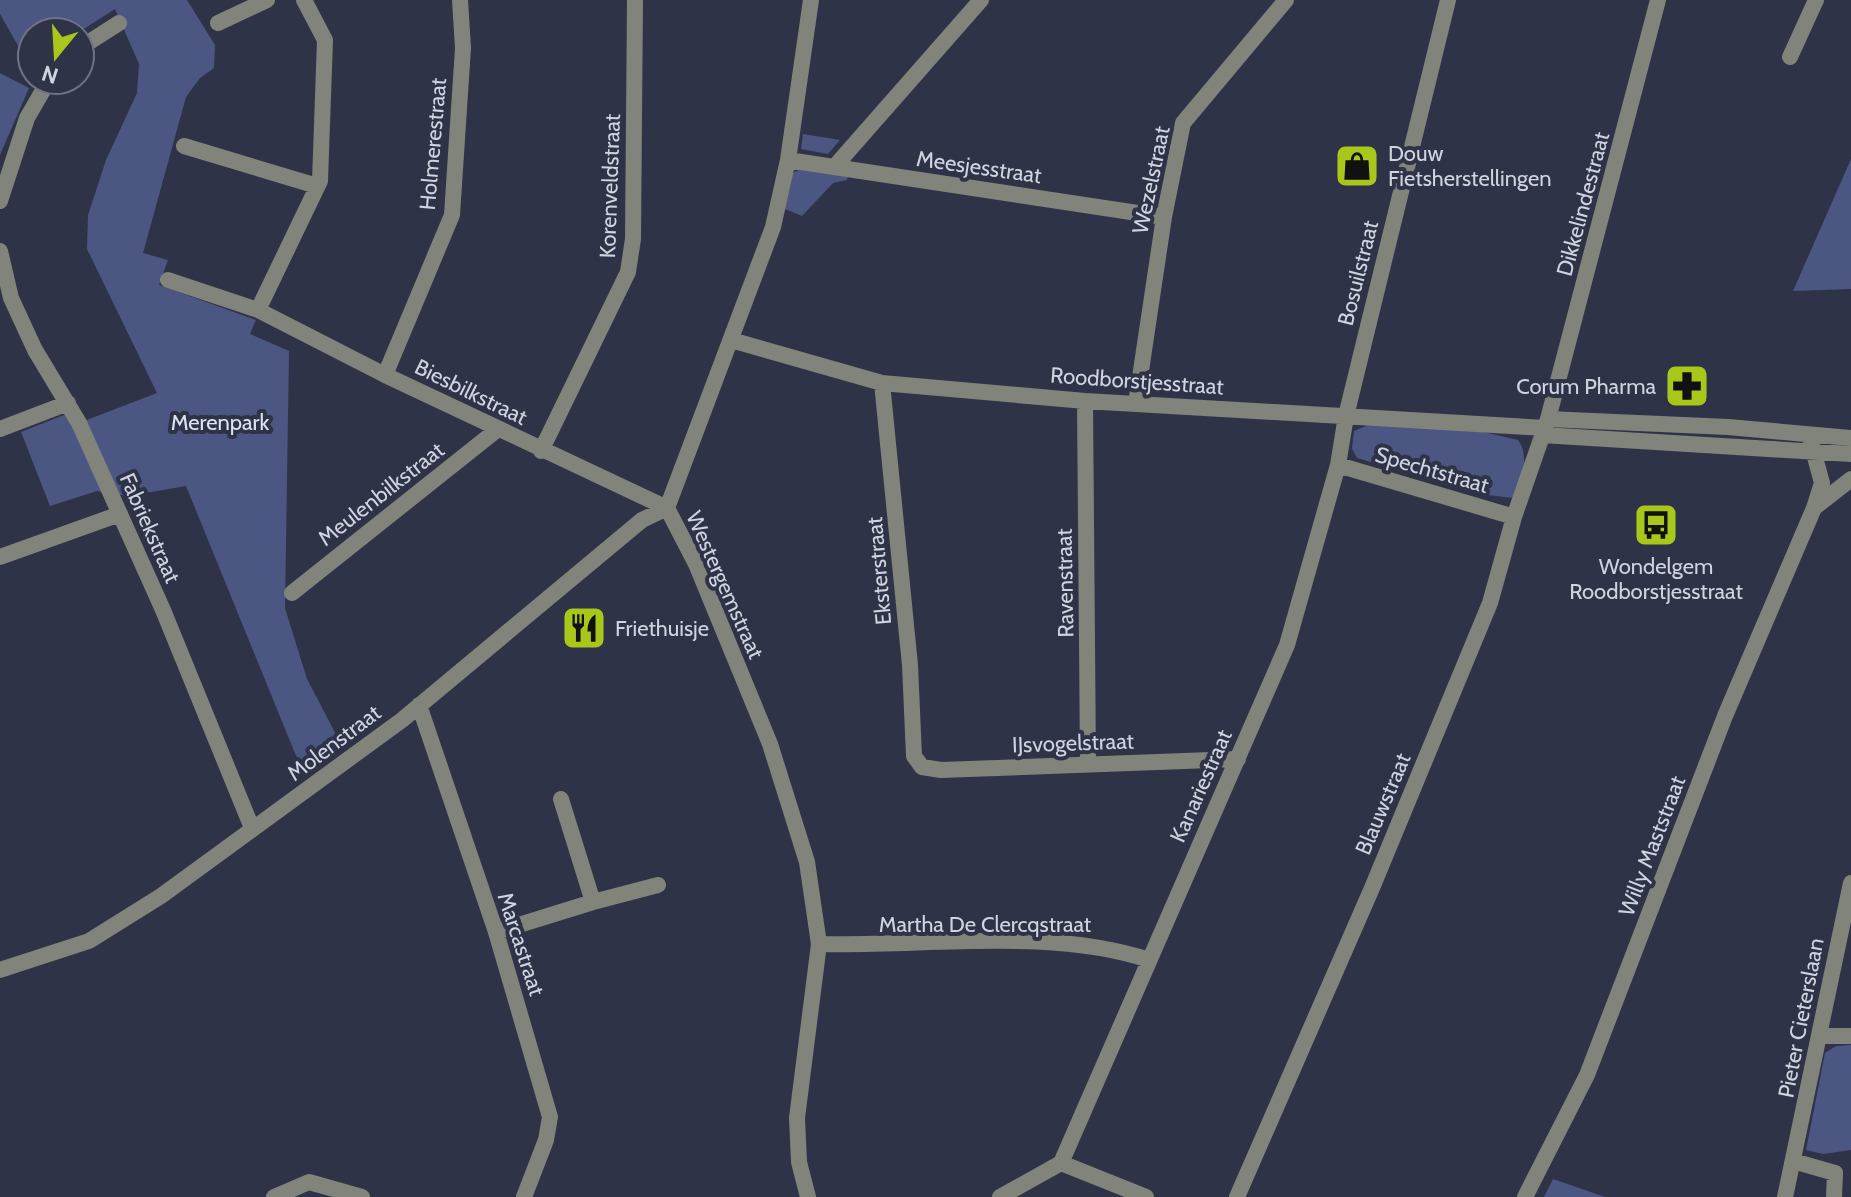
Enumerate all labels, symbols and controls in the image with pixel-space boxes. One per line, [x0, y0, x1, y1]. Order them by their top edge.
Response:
north arrow [16, 16, 96, 96]
text: N [38, 59, 62, 90]
street label: Holmerestraat [414, 76, 452, 211]
street label: Korenveldstraat [594, 113, 626, 259]
street label: Wezelstraat [1126, 123, 1176, 236]
street label: Dikkelindestraat [1551, 128, 1615, 279]
place label: Douw Fietsherstellingen [1388, 140, 1552, 192]
shop icon: Douw Fietsherstellingen [1333, 142, 1381, 190]
street label: Meesjesstraat [915, 145, 1044, 189]
street label: Bosuilstraat [1332, 217, 1384, 328]
street label: Biesbilkstraat [410, 353, 532, 431]
street label: Roodborstjesstraat [1049, 361, 1225, 401]
pharmacy icon: Corum Pharma [1663, 362, 1711, 410]
place label: Corum Pharma [1516, 373, 1656, 400]
park label: Merenpark [171, 409, 269, 436]
street label: Meulenbilkstraat [313, 436, 450, 552]
street label: Spechtstraat [1372, 441, 1493, 499]
street label: Fabriekstraat [114, 469, 186, 588]
bus stop icon: Wondelgem Roodborstjesstraat [1632, 501, 1680, 549]
street label: Westergemstraat [680, 507, 770, 664]
street label: Eksterstraat [861, 515, 897, 626]
street label: Ravenstraat [1051, 528, 1079, 638]
place label: Wondelgem Roodborstjesstraat [1569, 553, 1743, 605]
restaurant icon: Friethuisje [560, 604, 608, 652]
place label: Friethuisje [615, 615, 709, 642]
street label: Molenstraat [282, 699, 387, 787]
street label: Kanariestraat [1164, 725, 1238, 846]
street label: IJsvogelstraat [1012, 727, 1135, 759]
street label: Blauwstraat [1349, 749, 1417, 859]
street label: Willy Maststraat [1613, 771, 1691, 920]
street label: Marcastraat [492, 889, 551, 1000]
street label: Martha De Clercqstraat [879, 911, 1092, 938]
street label: Pieter Cieterslaan [1772, 936, 1830, 1100]

